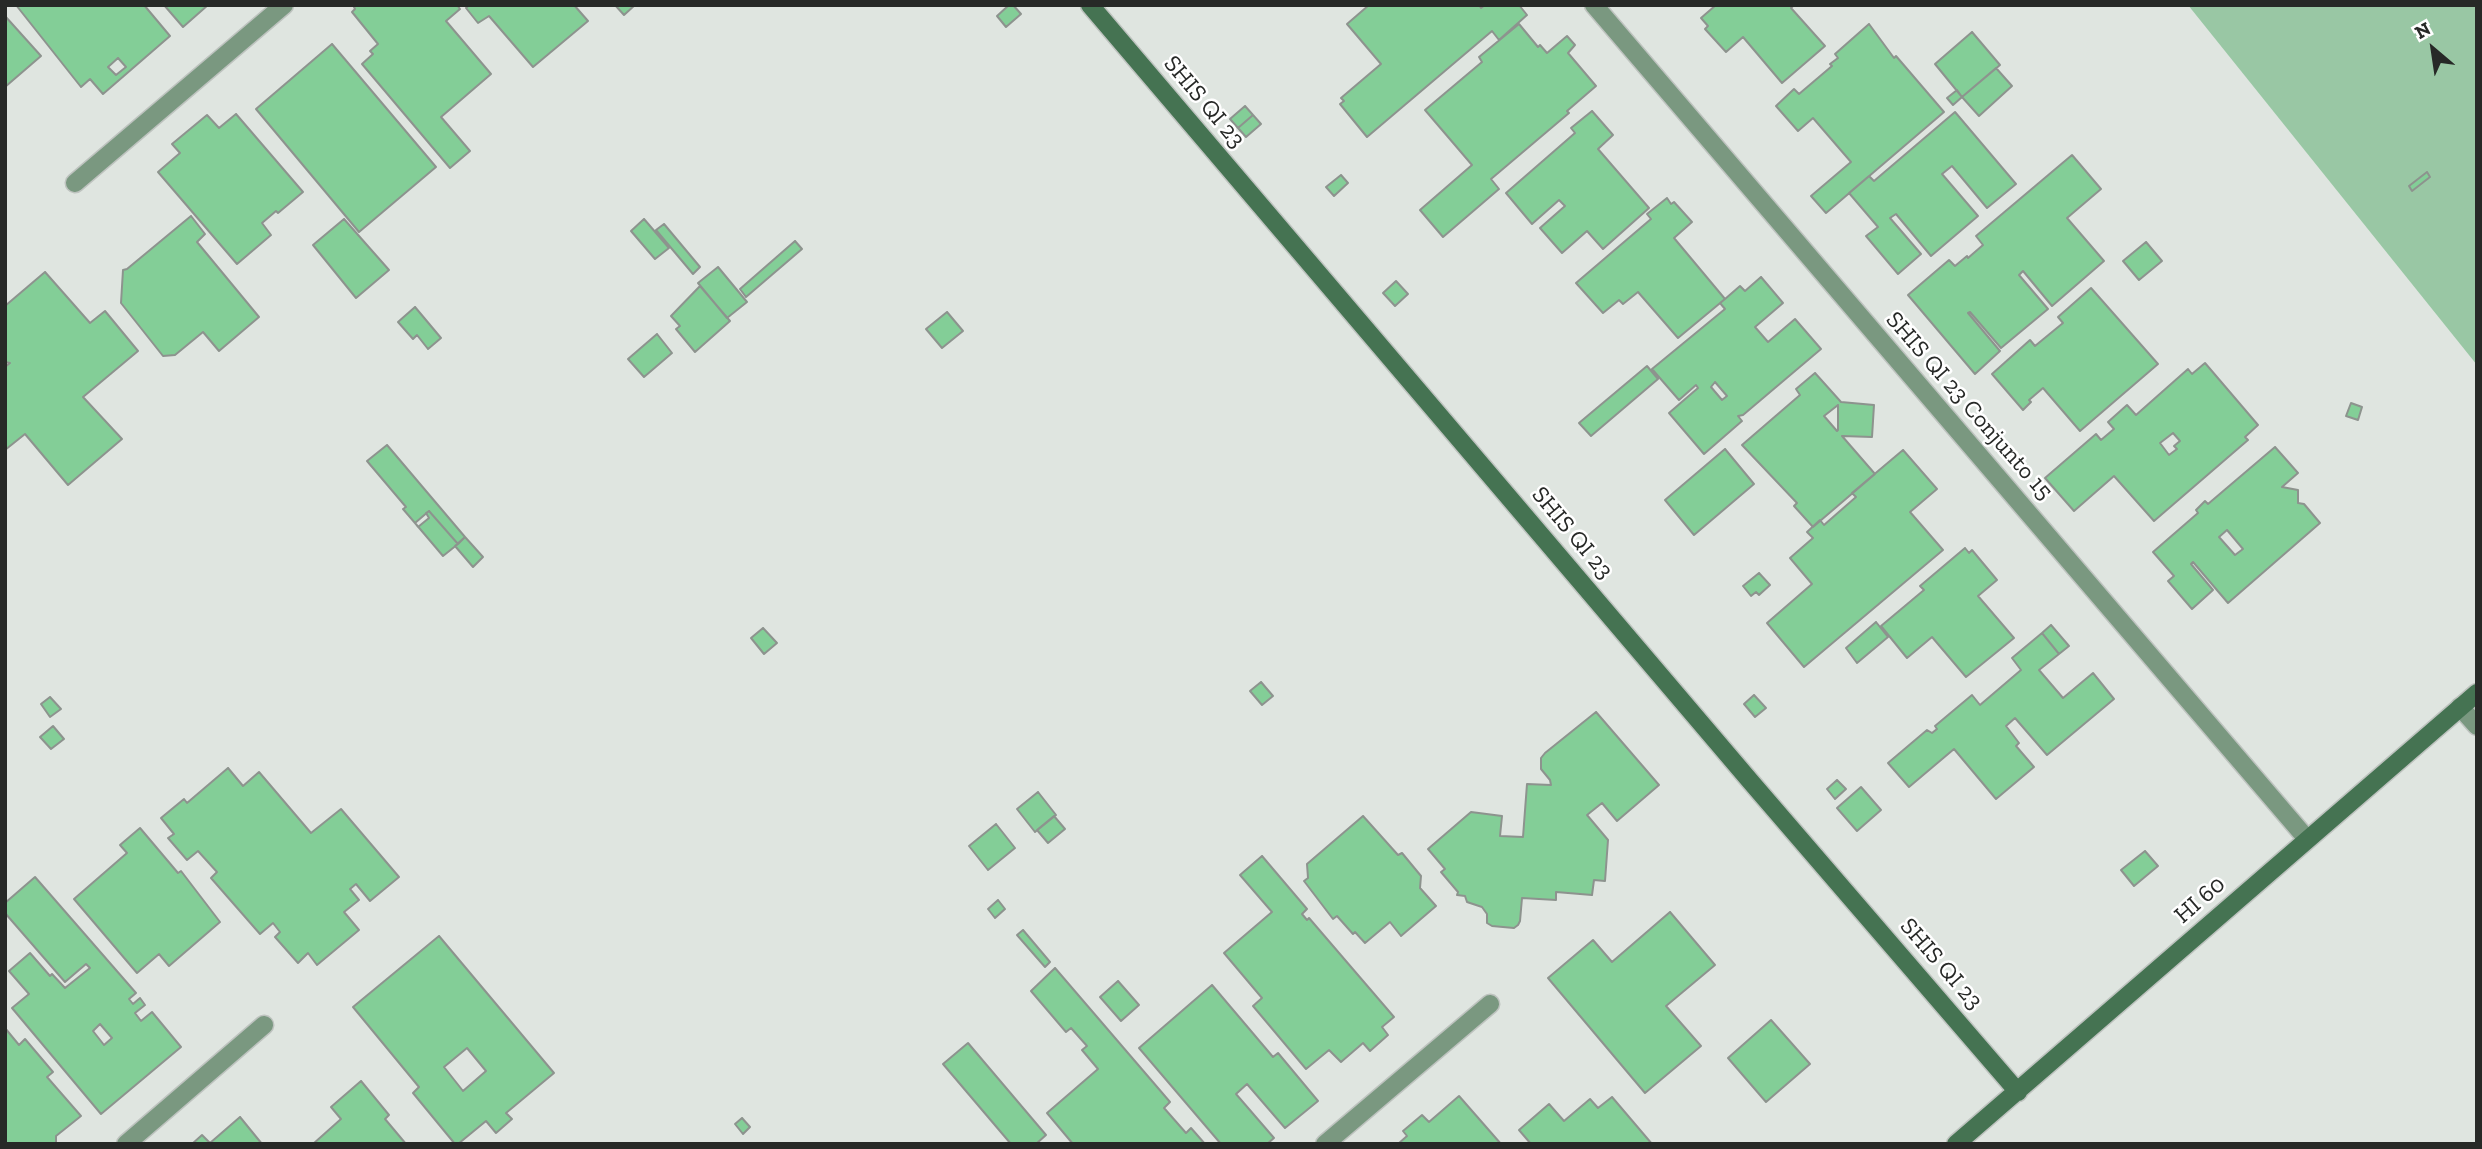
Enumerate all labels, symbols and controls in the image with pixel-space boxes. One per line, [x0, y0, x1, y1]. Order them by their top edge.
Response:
north arrow [2398, 14, 2468, 84]
text: N [2411, 17, 2434, 44]
street label: SHIS QI 23 [1157, 50, 1251, 154]
street label: SHIS QI 23 Conjunto 15 [1879, 306, 2059, 506]
street label: SHIS QI 23 [1525, 481, 1619, 585]
street label: HI 60 [2169, 870, 2231, 930]
street label: SHIS QI 23 [1894, 912, 1988, 1016]

